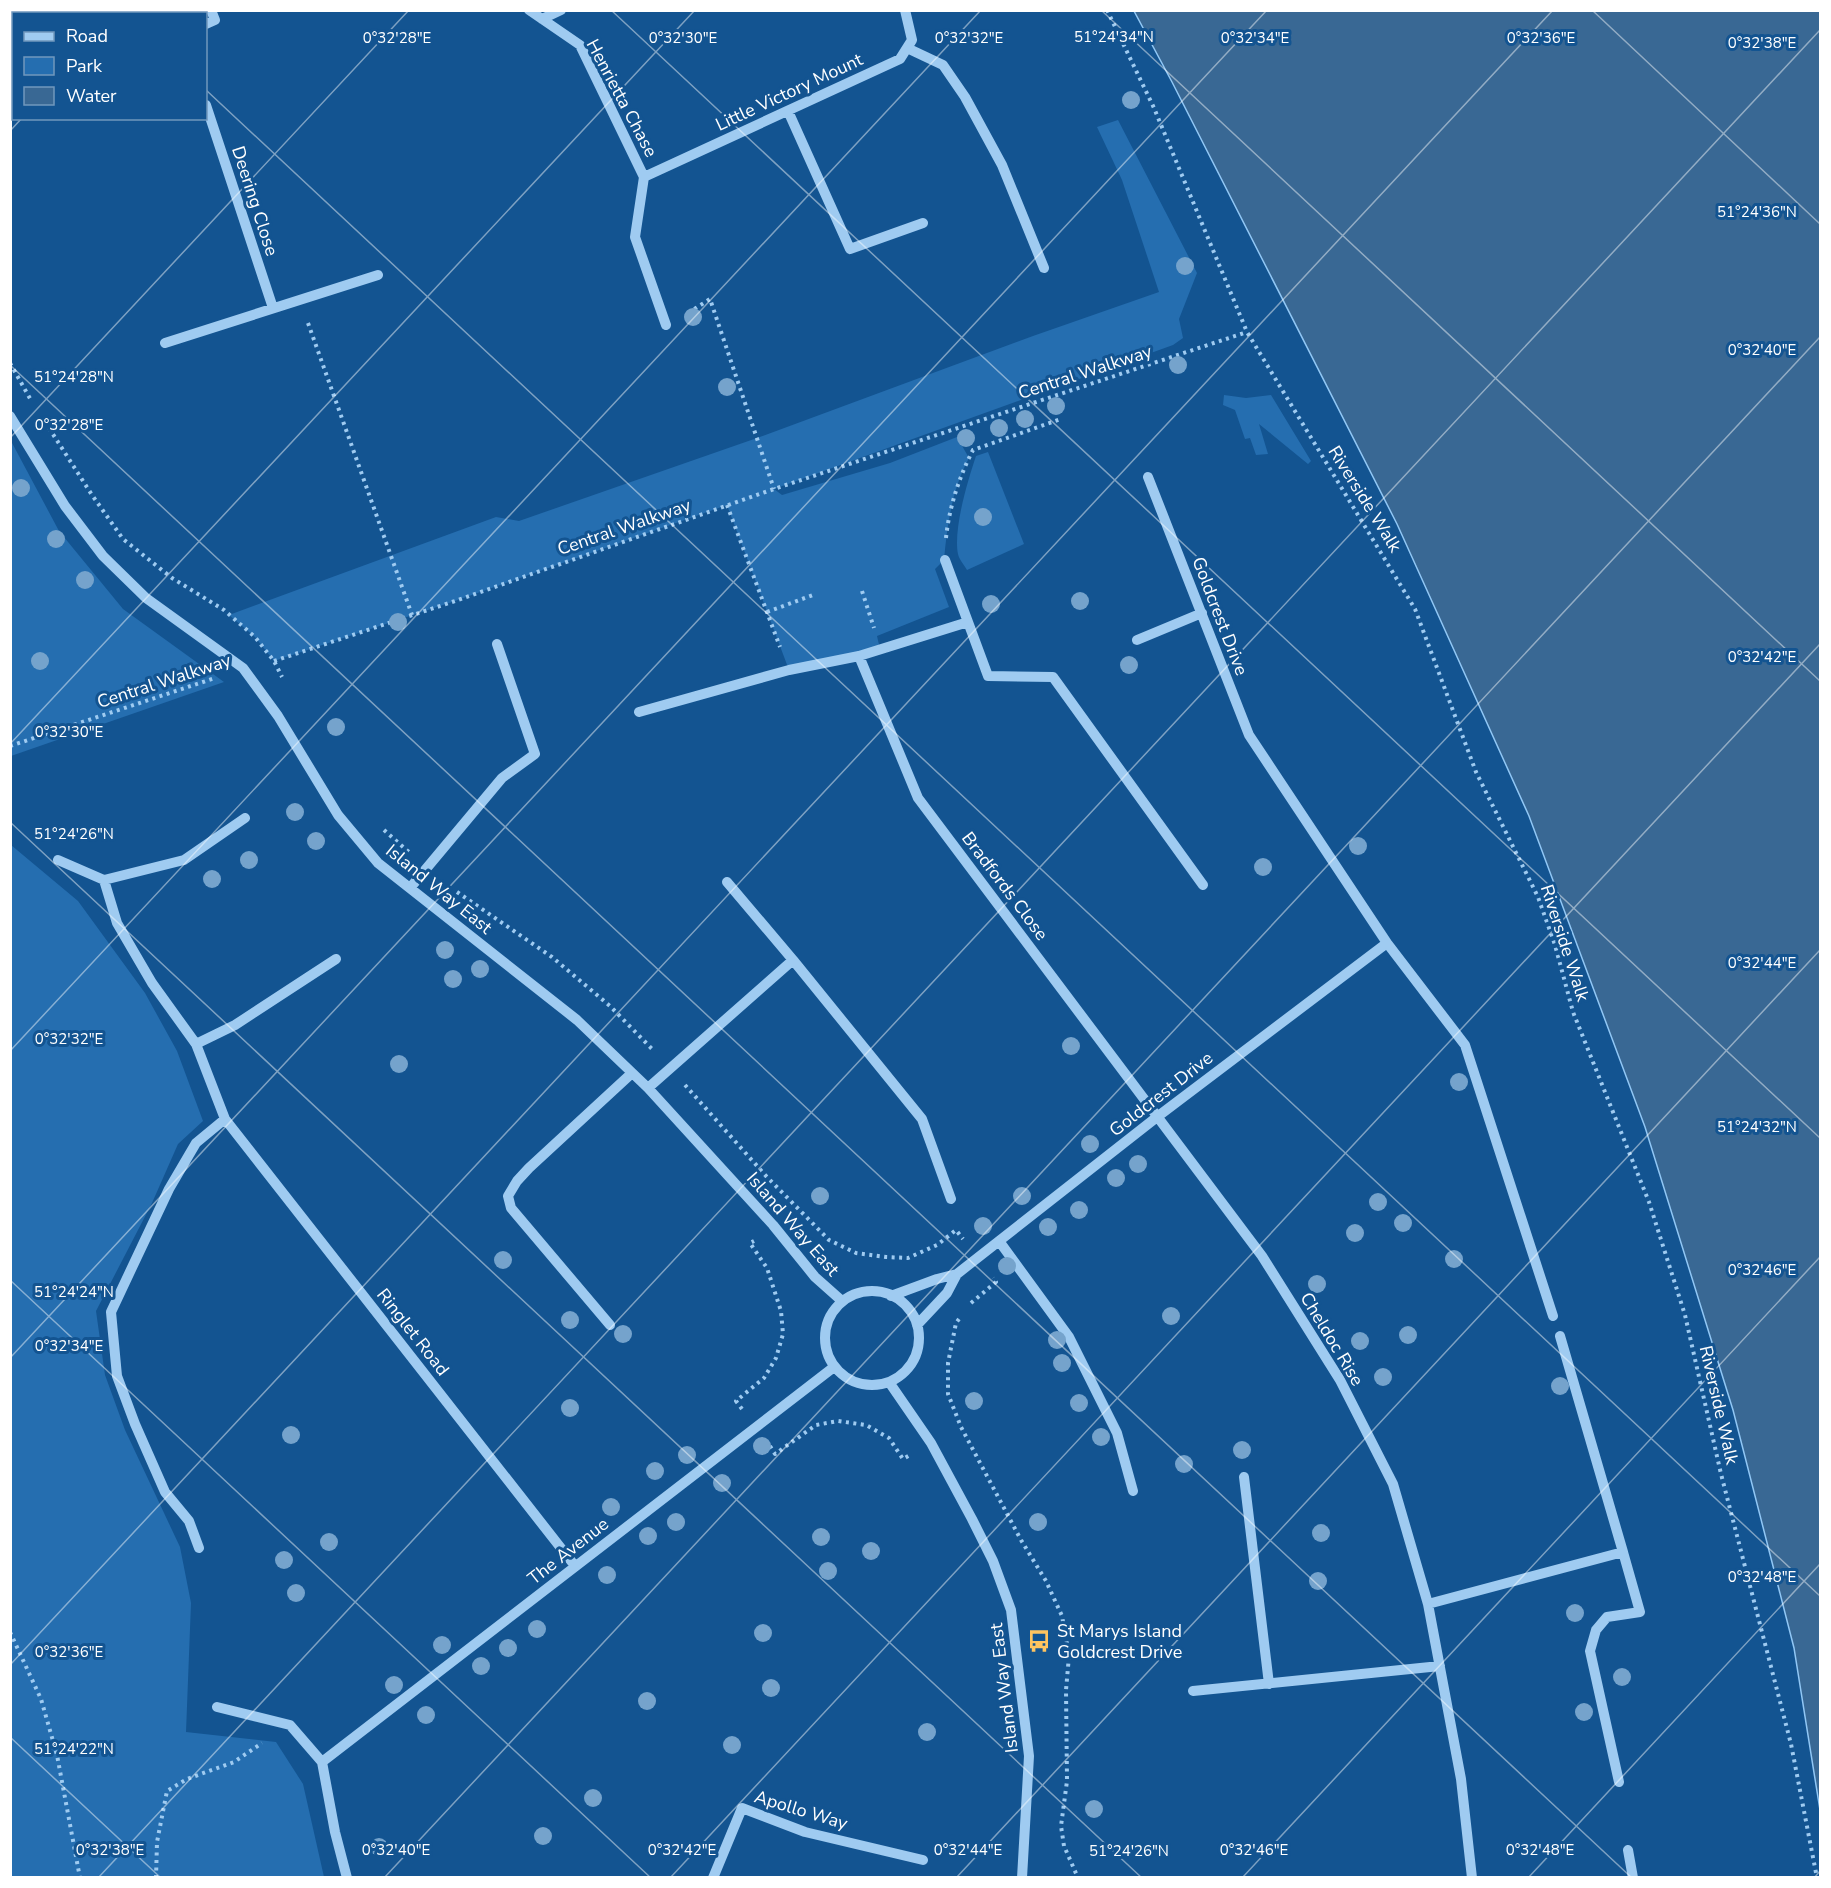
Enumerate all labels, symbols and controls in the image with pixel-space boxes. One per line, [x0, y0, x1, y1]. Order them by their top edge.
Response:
legend [12, 12, 207, 120]
text: Road [66, 24, 108, 48]
text: 51°24'34"N [1074, 27, 1154, 47]
text: 0°32'28"E [363, 28, 431, 48]
text: 0°32'30"E [649, 28, 717, 48]
text: 0°32'32"E [935, 28, 1003, 48]
text: 0°32'34"E [1221, 28, 1289, 48]
text: 0°32'36"E [1507, 28, 1575, 48]
text: 0°32'38"E [1728, 33, 1796, 53]
street label: Henrietta Chase [581, 35, 663, 161]
street label: Little Victory Mount [712, 47, 867, 137]
text: Park [66, 54, 103, 78]
text: Water [66, 84, 117, 108]
street label: Deering Close [226, 143, 284, 259]
text: 51°24'36"N [1717, 202, 1797, 222]
street label: Central Walkway [1015, 339, 1156, 405]
text: 0°32'40"E [1728, 340, 1796, 360]
text: 51°24'28"N [34, 367, 114, 387]
text: 0°32'28"E [35, 415, 103, 435]
street label: Riverside Walk [1323, 441, 1408, 558]
street label: Central Walkway [554, 493, 695, 561]
street label: Goldcrest Drive [1186, 553, 1254, 679]
text: 0°32'42"E [1728, 647, 1796, 667]
street label: Central Walkway [94, 648, 235, 714]
text: 0°32'30"E [35, 722, 103, 742]
text: 51°24'26"N [34, 824, 114, 844]
street label: Bradfords Close [956, 827, 1054, 945]
street label: Island Way East [381, 839, 498, 940]
street label: Riverside Walk [1535, 882, 1595, 1005]
text: 0°32'44"E [1728, 953, 1796, 973]
text: 0°32'32"E [35, 1029, 103, 1049]
street label: Goldcrest Drive [1104, 1046, 1218, 1142]
text: 51°24'32"N [1717, 1117, 1797, 1137]
street label: Island Way East [741, 1167, 845, 1282]
text: 0°32'46"E [1728, 1260, 1796, 1280]
text: 51°24'24"N [34, 1282, 114, 1302]
street label: Ringlet Road [371, 1283, 455, 1381]
street label: Cheldoc Rise [1295, 1288, 1369, 1390]
text: 0°32'34"E [35, 1336, 103, 1356]
street label: Riverside Walk [1694, 1343, 1745, 1468]
street label: The Avenue [523, 1512, 613, 1590]
text: 0°32'48"E [1728, 1567, 1796, 1587]
place label: St Marys Island Goldcrest Drive [1057, 1619, 1182, 1664]
street label: Island Way East [984, 1621, 1024, 1754]
bus stop icon: St Marys Island Goldcrest Drive [1026, 1628, 1052, 1654]
text: 0°32'36"E [35, 1642, 103, 1662]
text: 51°24'22"N [34, 1739, 114, 1759]
street label: Apollo Way [751, 1784, 851, 1836]
text: 0°32'38"E [76, 1840, 144, 1860]
text: 0°32'40"E [362, 1840, 430, 1860]
text: 0°32'42"E [648, 1840, 716, 1860]
text: 0°32'44"E [934, 1840, 1002, 1860]
text: 0°32'46"E [1220, 1840, 1288, 1860]
text: 0°32'48"E [1506, 1840, 1574, 1860]
text: 51°24'26"N [1089, 1841, 1169, 1861]

